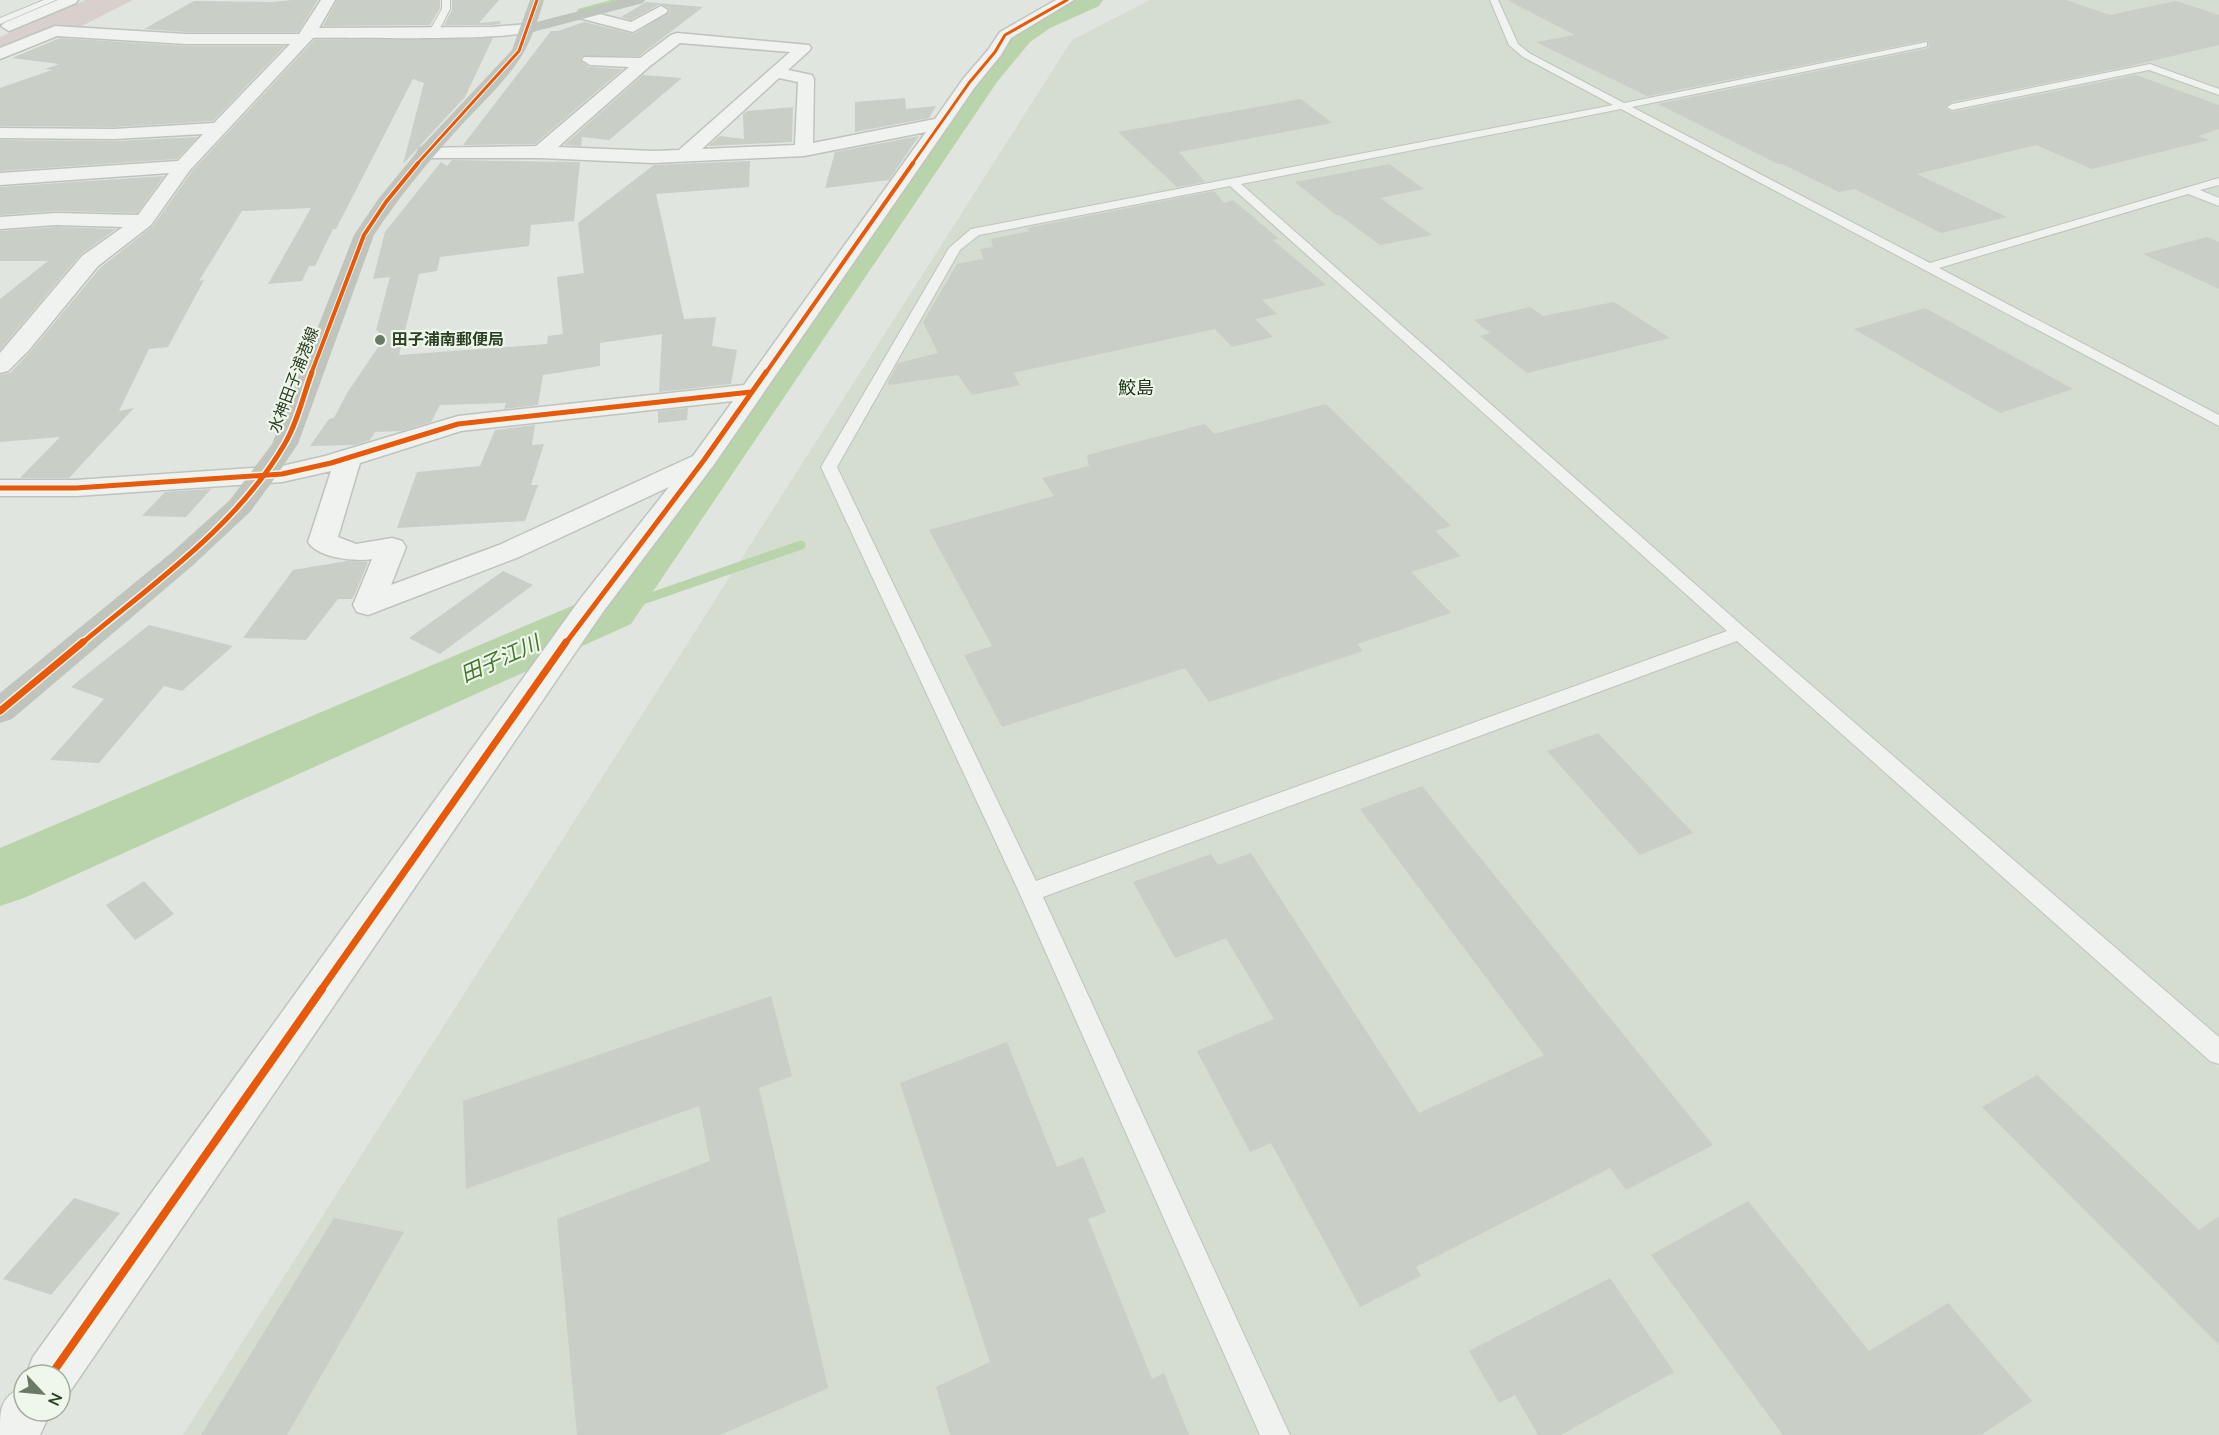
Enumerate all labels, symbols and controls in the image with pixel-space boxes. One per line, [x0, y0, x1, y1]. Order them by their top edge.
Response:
street label: 水神田子浦港線 [264, 324, 324, 436]
place label: 田子浦南郵便局 [392, 329, 504, 351]
marker: 田子浦南郵便局 [373, 333, 387, 347]
district label: 鮫島 [1118, 376, 1154, 400]
water label: 田子江川 [456, 628, 546, 689]
north arrow [12, 1363, 72, 1423]
text: N [42, 1389, 67, 1409]

